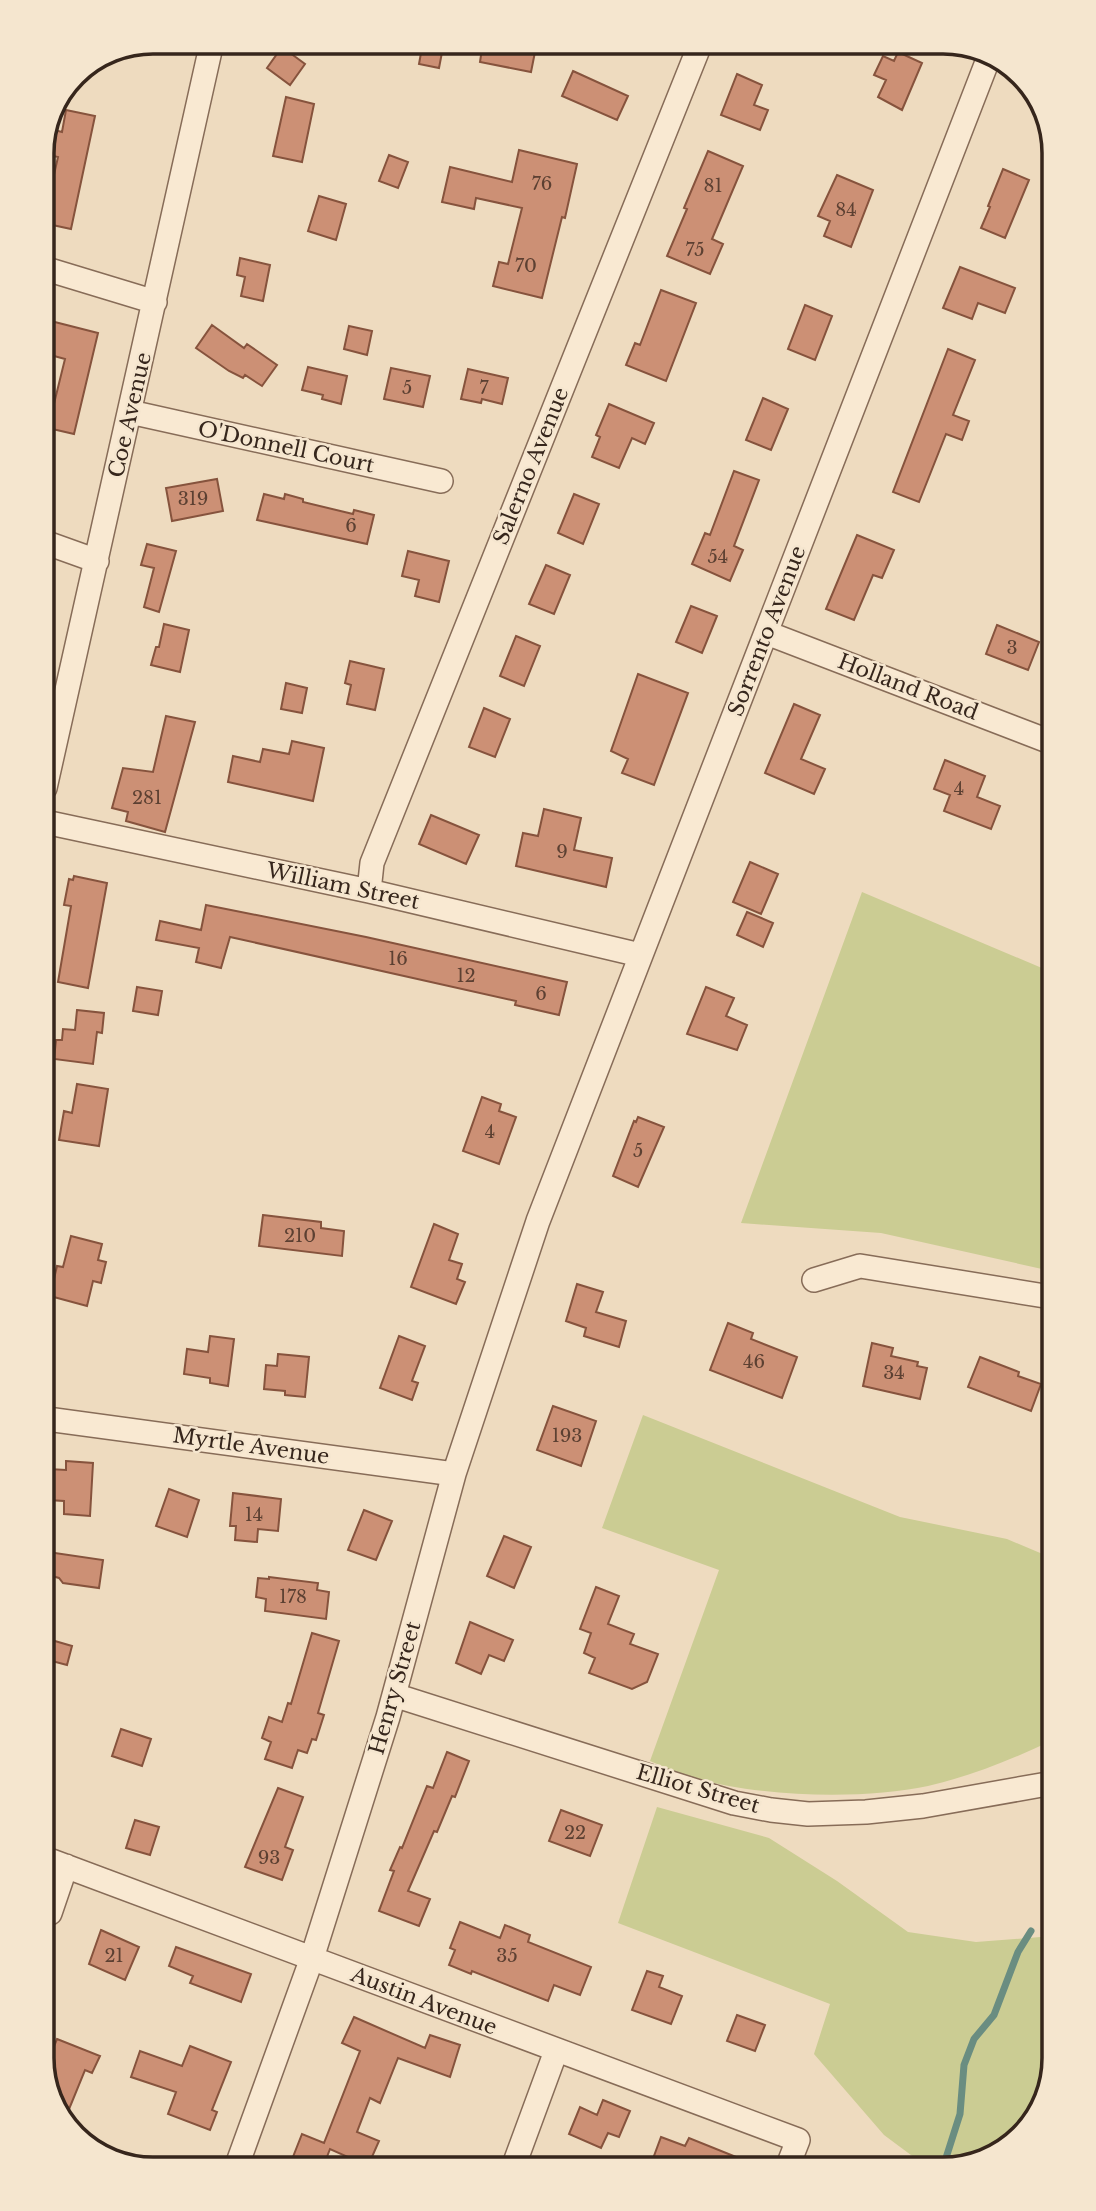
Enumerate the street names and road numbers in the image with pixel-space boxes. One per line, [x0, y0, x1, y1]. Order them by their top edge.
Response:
street label: Coe Avenue [103, 350, 157, 480]
street label: Salerno Avenue [488, 384, 574, 548]
street label: O'Donnell Court [195, 416, 377, 478]
street label: Sorrento Avenue [723, 542, 811, 720]
street label: Holland Road [834, 648, 982, 726]
street label: William Street [263, 857, 422, 915]
street label: Myrtle Avenue [171, 1422, 331, 1470]
street label: Henry Street [364, 1618, 426, 1758]
street label: Elliot Street [633, 1759, 763, 1819]
street label: Austin Avenue [346, 1961, 501, 2041]

